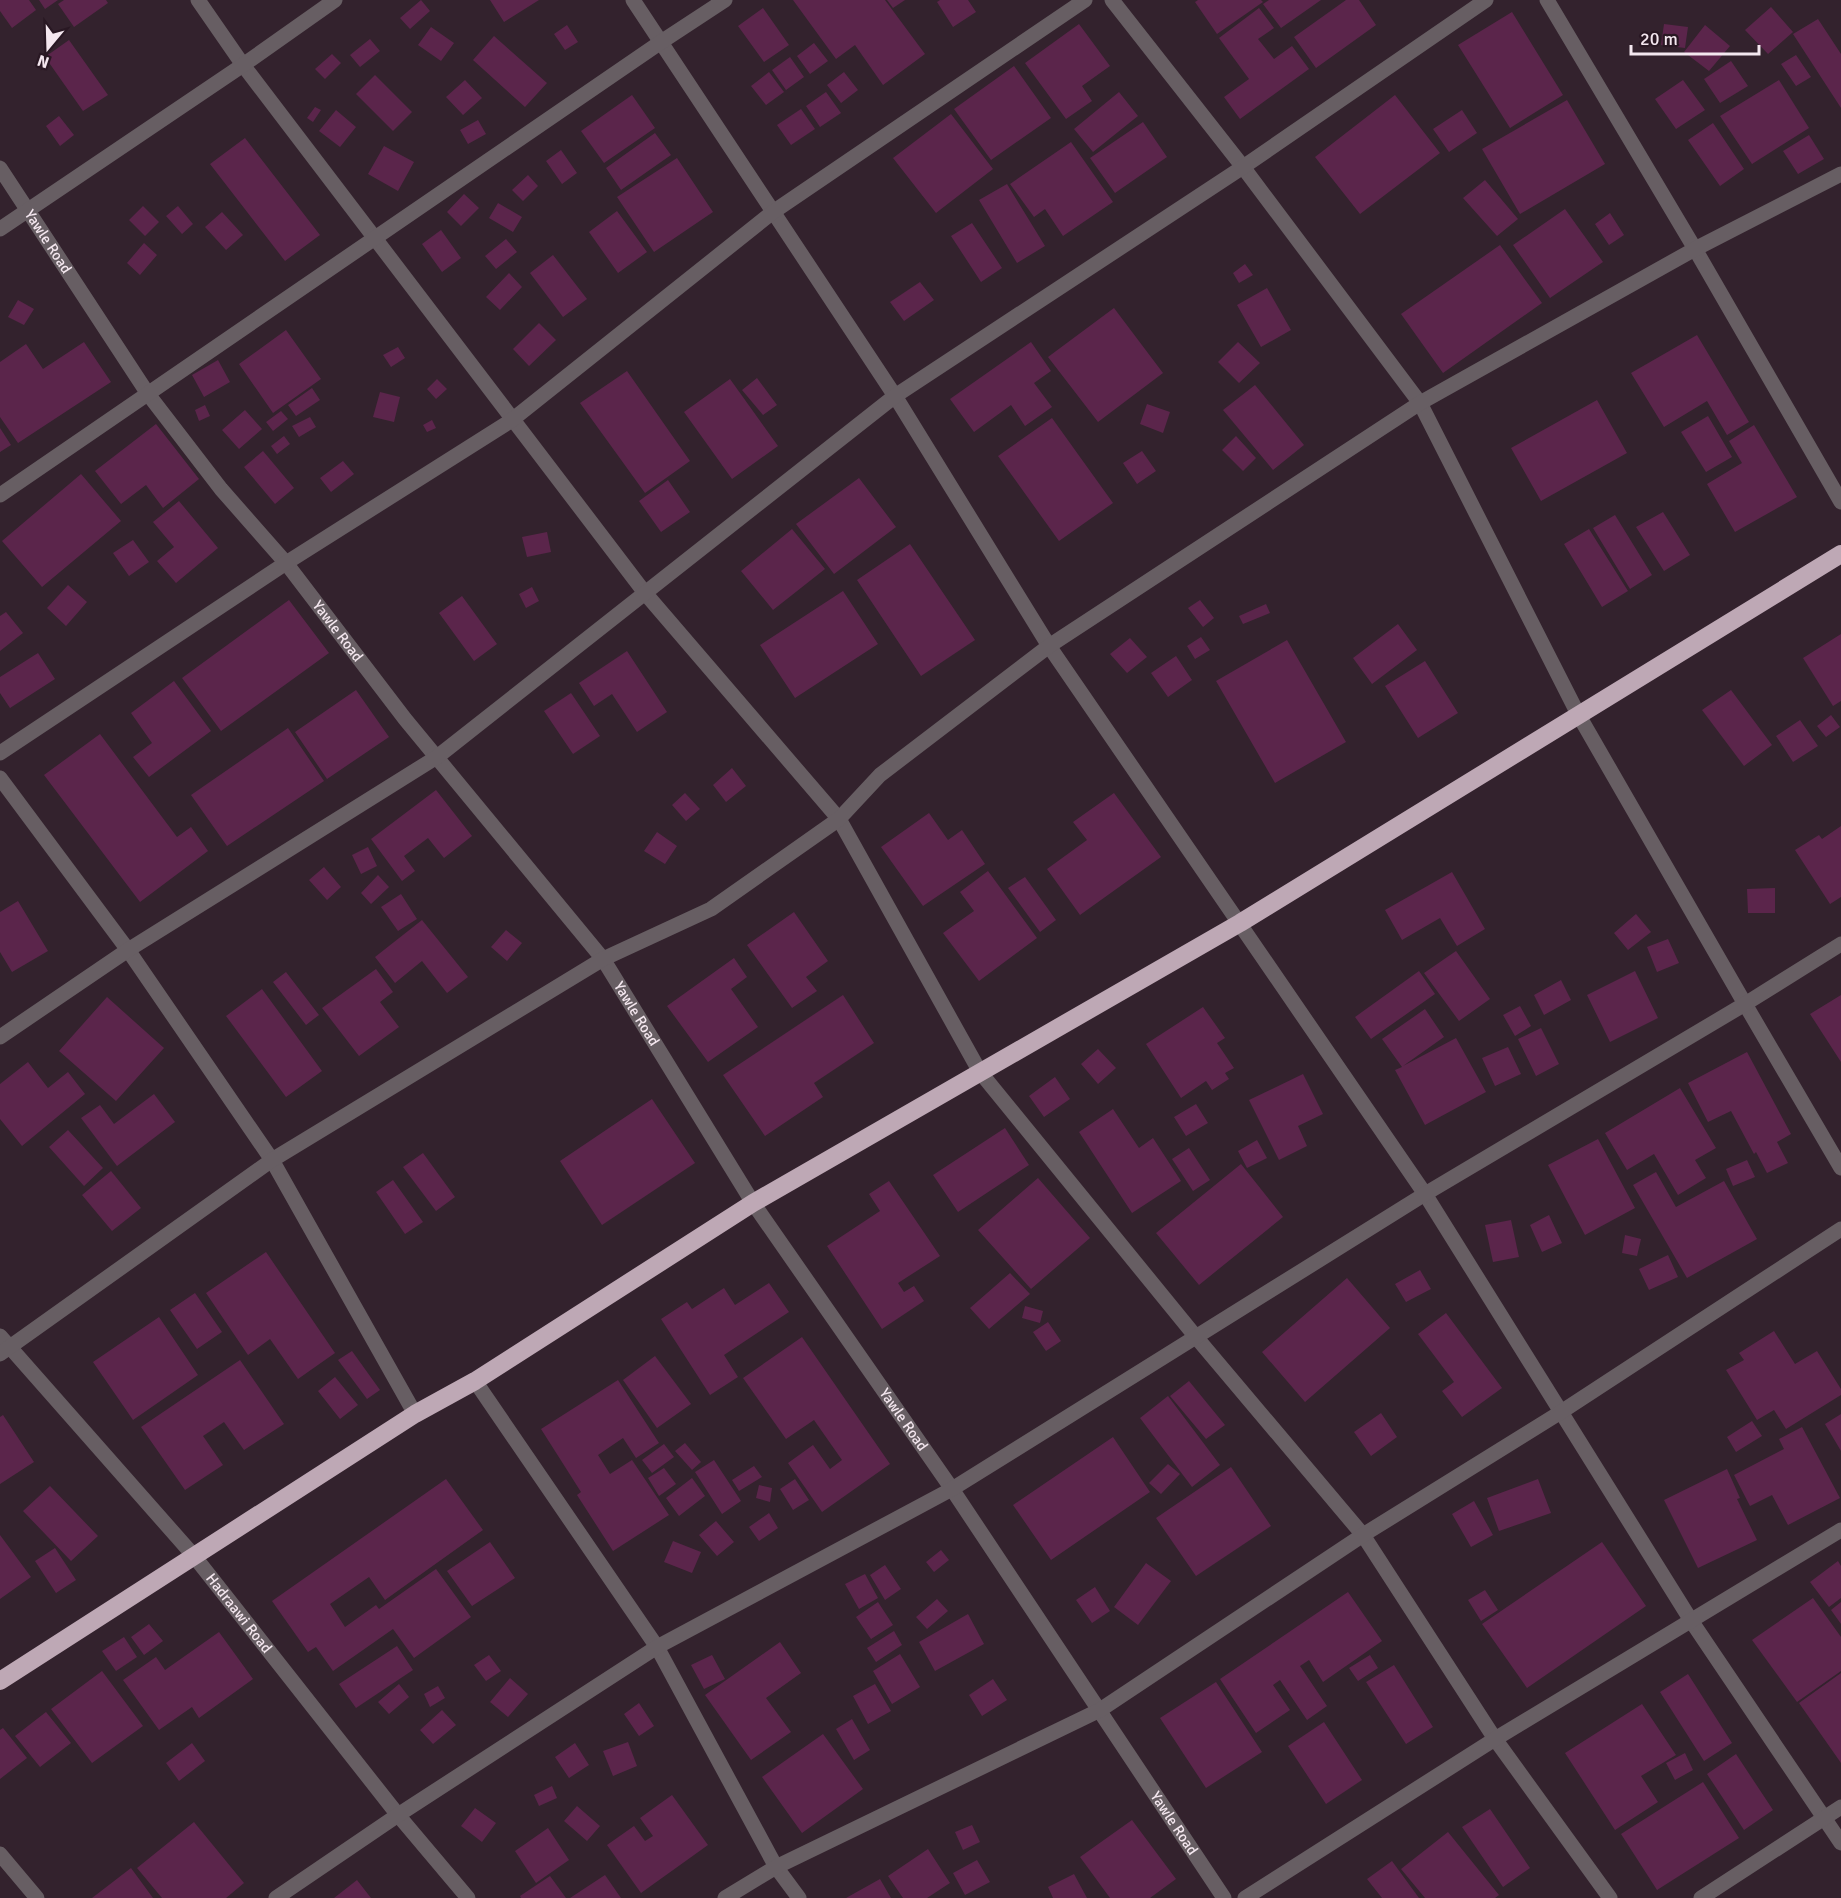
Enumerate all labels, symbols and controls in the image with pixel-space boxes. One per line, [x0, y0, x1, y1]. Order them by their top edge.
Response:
north arrow [18, 18, 78, 78]
scale bar [1631, 18, 1758, 56]
text: 20 m [1640, 28, 1678, 50]
text: N [35, 50, 52, 73]
street label: Yawle Road [21, 206, 76, 277]
street label: Yawle Road [309, 597, 367, 665]
street label: Yawle Road [610, 978, 663, 1049]
street label: Yawle Road [876, 1385, 932, 1454]
street label: Hadraawi Road [202, 1570, 276, 1657]
street label: Yawle Road [1147, 1788, 1202, 1858]

